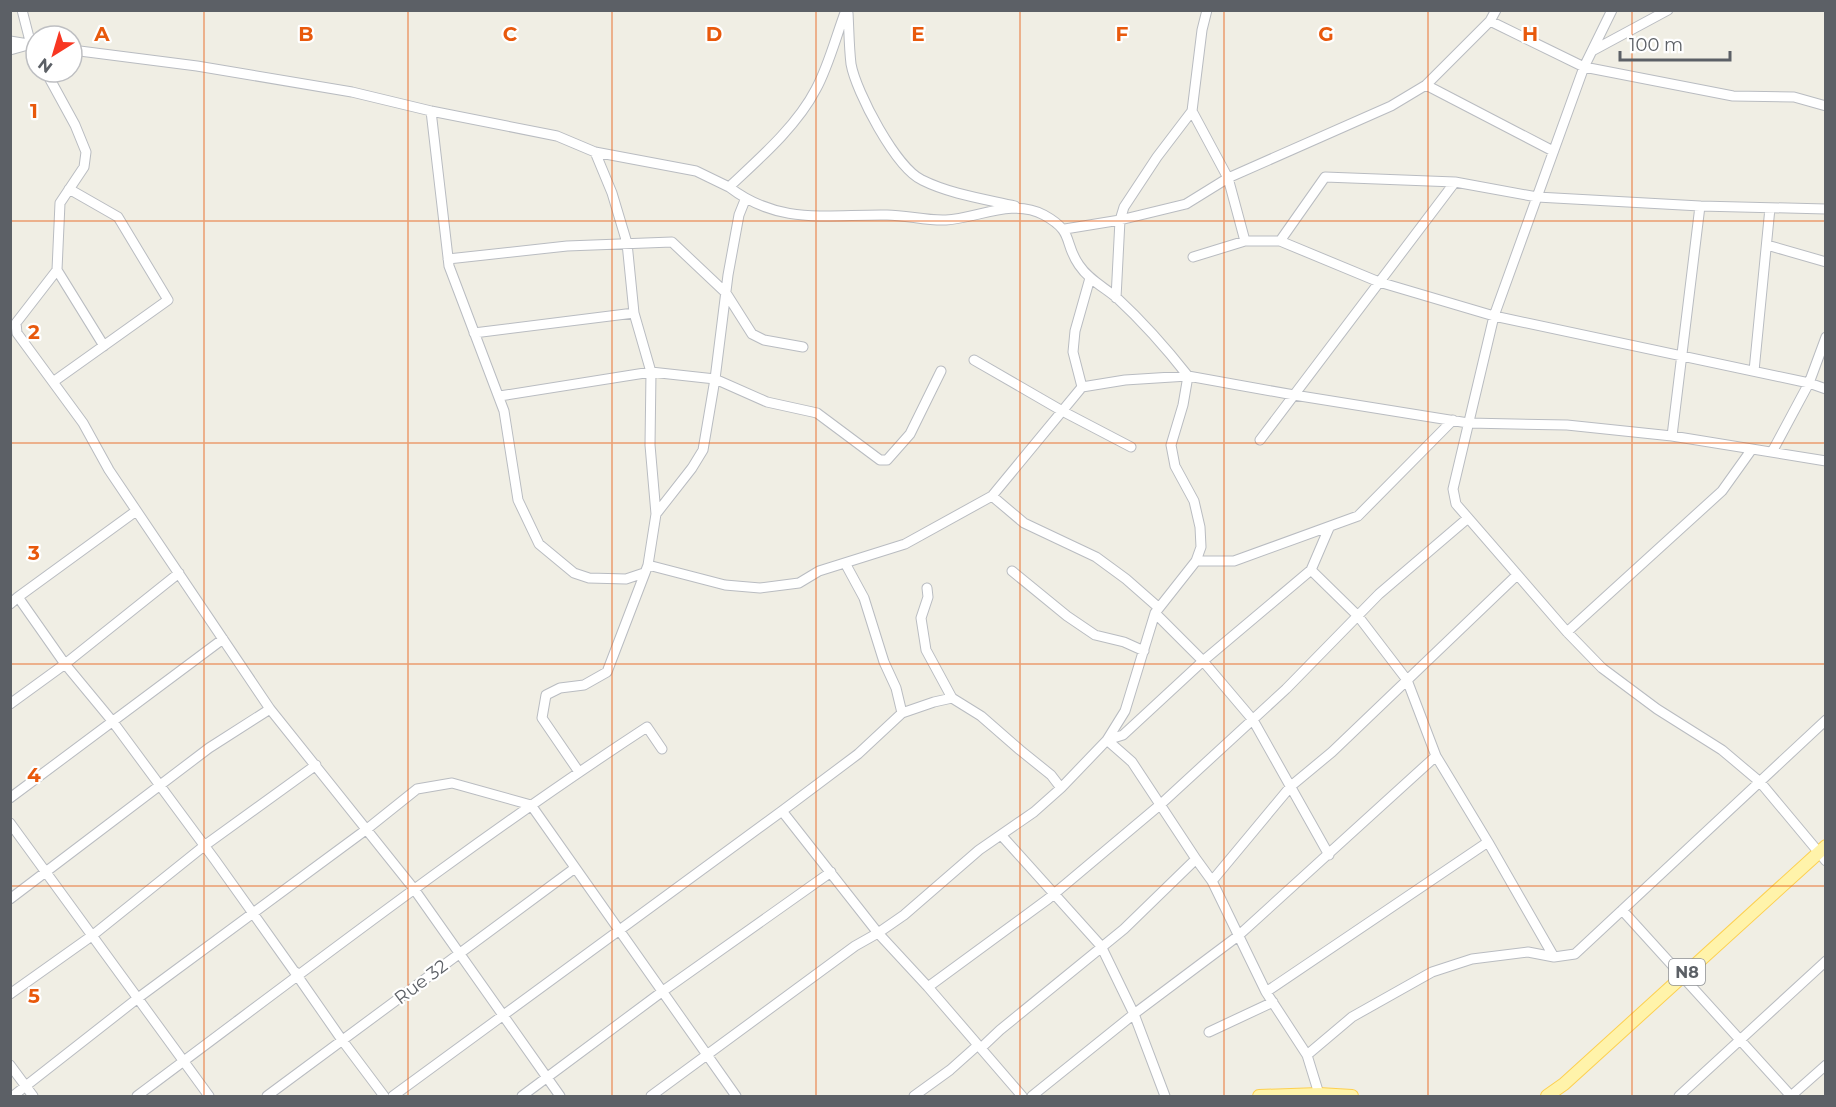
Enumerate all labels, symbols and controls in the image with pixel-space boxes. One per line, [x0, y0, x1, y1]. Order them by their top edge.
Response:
text: A [93, 22, 110, 46]
text: B [298, 22, 314, 46]
text: C [503, 22, 518, 46]
text: D [706, 22, 722, 46]
text: E [911, 22, 925, 46]
text: F [1116, 22, 1129, 46]
text: G [1318, 22, 1334, 46]
text: H [1522, 22, 1538, 46]
north arrow [24, 24, 84, 84]
scale bar [1620, 24, 1730, 62]
text: 100 m [1629, 34, 1683, 56]
text: N [34, 54, 56, 77]
text: 1 [30, 99, 38, 123]
text: 2 [28, 320, 40, 344]
text: 3 [27, 541, 40, 565]
text: 4 [27, 763, 41, 787]
street label: Rue 32 [390, 955, 452, 1009]
road number: N8 [1669, 959, 1705, 985]
text: 5 [28, 984, 40, 1008]

